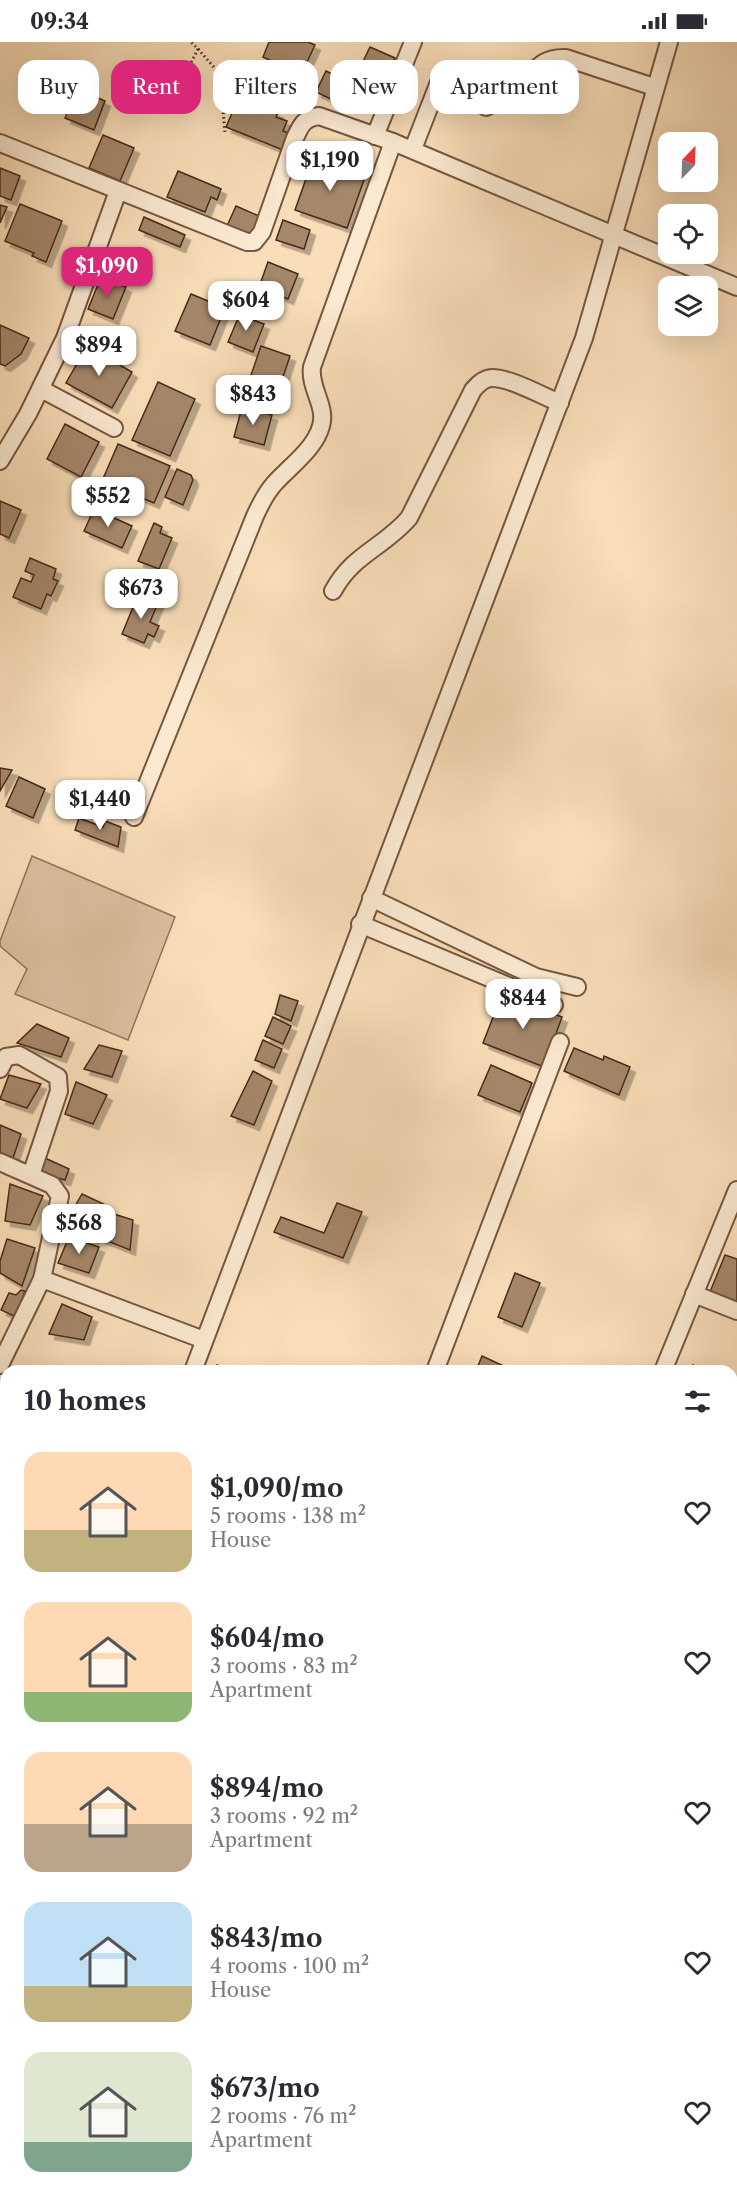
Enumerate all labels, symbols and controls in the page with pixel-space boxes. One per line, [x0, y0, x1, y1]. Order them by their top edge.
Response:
text: 09:34 [30, 8, 89, 35]
chip: Buy [18, 60, 99, 114]
chip: Rent [111, 60, 201, 114]
chip: Filters [213, 60, 318, 114]
chip: New [330, 60, 418, 114]
chip: Apartment [430, 60, 579, 114]
north arrow [658, 132, 718, 192]
map controls [658, 132, 718, 336]
pin: $1,190 [281, 141, 379, 192]
text: $1,190 [300, 148, 360, 172]
button: locate [658, 204, 718, 264]
pin: $1,090 [58, 247, 156, 298]
text: $1,090 [76, 254, 138, 278]
button: layers [658, 276, 718, 336]
pin: $604 [210, 281, 282, 332]
text: $604 [222, 288, 270, 312]
pin: $894 [63, 326, 135, 377]
text: $894 [75, 333, 123, 357]
pin: $843 [217, 375, 289, 426]
text: $843 [230, 382, 276, 406]
pin: $552 [72, 477, 144, 528]
text: $552 [85, 484, 131, 508]
pin: $673 [105, 569, 177, 620]
text: $673 [119, 576, 163, 600]
pin: $1,440 [51, 780, 149, 831]
text: $1,440 [69, 787, 131, 811]
pin: $844 [487, 979, 559, 1030]
text: $844 [499, 986, 547, 1010]
pin: $568 [43, 1204, 115, 1255]
text: $568 [56, 1211, 102, 1235]
text: 10 homes [24, 1385, 146, 1417]
icon: filters [681, 1385, 714, 1418]
text: $1,090/mo [210, 1472, 343, 1504]
icon: home [72, 1476, 144, 1548]
icon: heart [681, 1496, 714, 1529]
text: 5 rooms · 138 m² [210, 1504, 366, 1528]
text: House [210, 1528, 271, 1552]
text: $604/mo [210, 1622, 324, 1654]
icon: home [72, 1626, 144, 1698]
icon: heart [681, 1646, 714, 1679]
text: 3 rooms · 83 m² [210, 1654, 358, 1678]
text: Apartment [210, 1678, 313, 1702]
text: $894/mo [210, 1772, 324, 1804]
icon: home [72, 1776, 144, 1848]
icon: heart [681, 1796, 714, 1829]
text: 3 rooms · 92 m² [210, 1804, 358, 1828]
text: Apartment [210, 1828, 313, 1852]
text: $843/mo [210, 1922, 323, 1954]
icon: home [72, 1926, 144, 1998]
icon: heart [681, 1946, 714, 1979]
text: 4 rooms · 100 m² [210, 1954, 369, 1978]
text: House [210, 1978, 271, 2002]
text: $673/mo [210, 2072, 320, 2104]
icon: home [72, 2076, 144, 2148]
icon: heart [681, 2096, 714, 2129]
text: 2 rooms · 76 m² [210, 2104, 356, 2128]
text: Apartment [210, 2128, 313, 2152]

